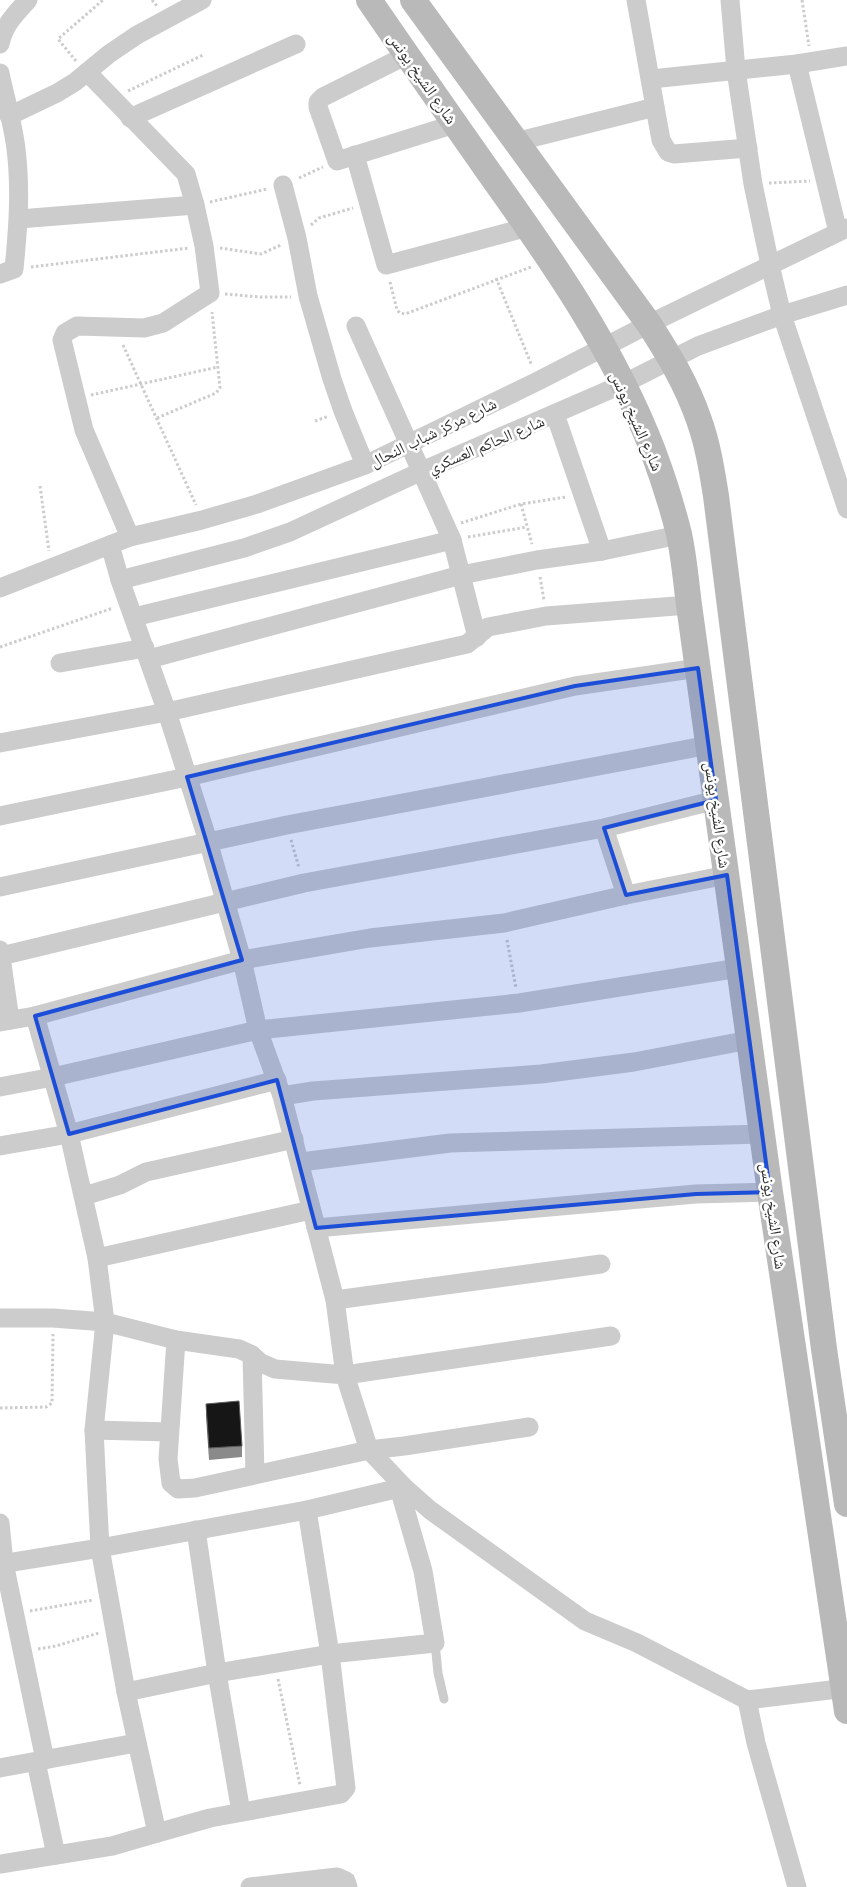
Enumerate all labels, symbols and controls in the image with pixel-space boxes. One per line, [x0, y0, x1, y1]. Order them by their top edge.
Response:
street label: شارع الشيخ يونس [383, 30, 460, 128]
street label: شارع الشيخ يونس [605, 369, 666, 474]
street label: شارع مركز شباب النحال [367, 394, 500, 472]
street label: شارع الحاكم العسكري [426, 412, 548, 480]
street label: شارع الشيخ يونس [700, 761, 733, 870]
street label: شارع الشيخ يونس [756, 1162, 789, 1271]

